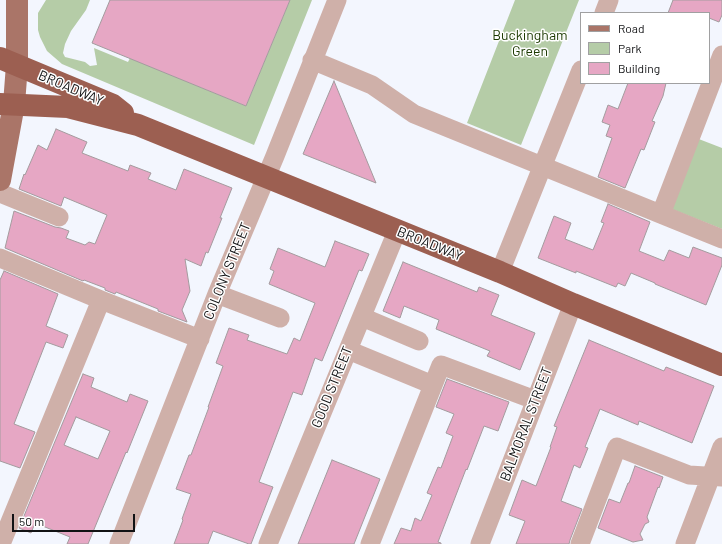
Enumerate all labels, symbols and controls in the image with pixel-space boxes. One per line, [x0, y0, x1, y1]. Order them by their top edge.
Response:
legend [580, 12, 710, 84]
text: Road [618, 21, 645, 35]
park label: Buckingham Green [492, 27, 568, 60]
text: Park [618, 41, 642, 55]
text: Building [618, 61, 660, 75]
street label: BROADWAY [36, 67, 106, 109]
street label: COLONY STREET [200, 220, 254, 322]
street label: BROADWAY [395, 223, 465, 265]
street label: GOOD STREET [308, 344, 356, 430]
street label: BALMORAL STREET [496, 364, 556, 484]
scale bar [14, 506, 137, 532]
text: 50 m [19, 514, 44, 528]

